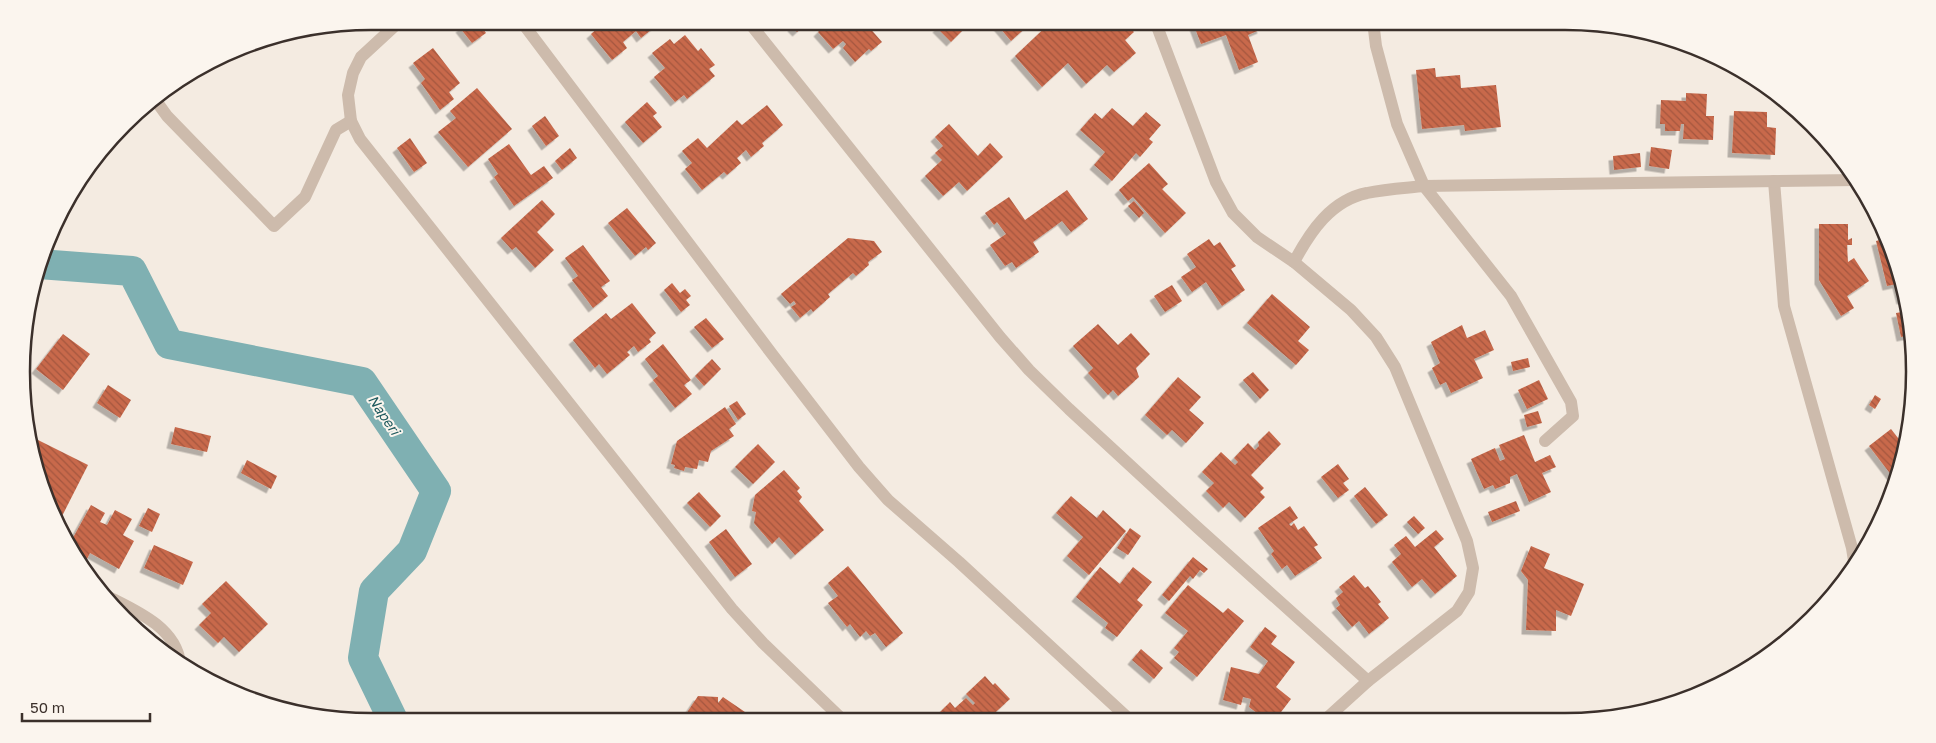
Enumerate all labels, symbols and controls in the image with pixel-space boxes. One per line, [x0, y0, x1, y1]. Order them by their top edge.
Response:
water label: Naperi [365, 392, 405, 440]
scale bar [22, 690, 150, 722]
text: 50 m [30, 698, 65, 716]

